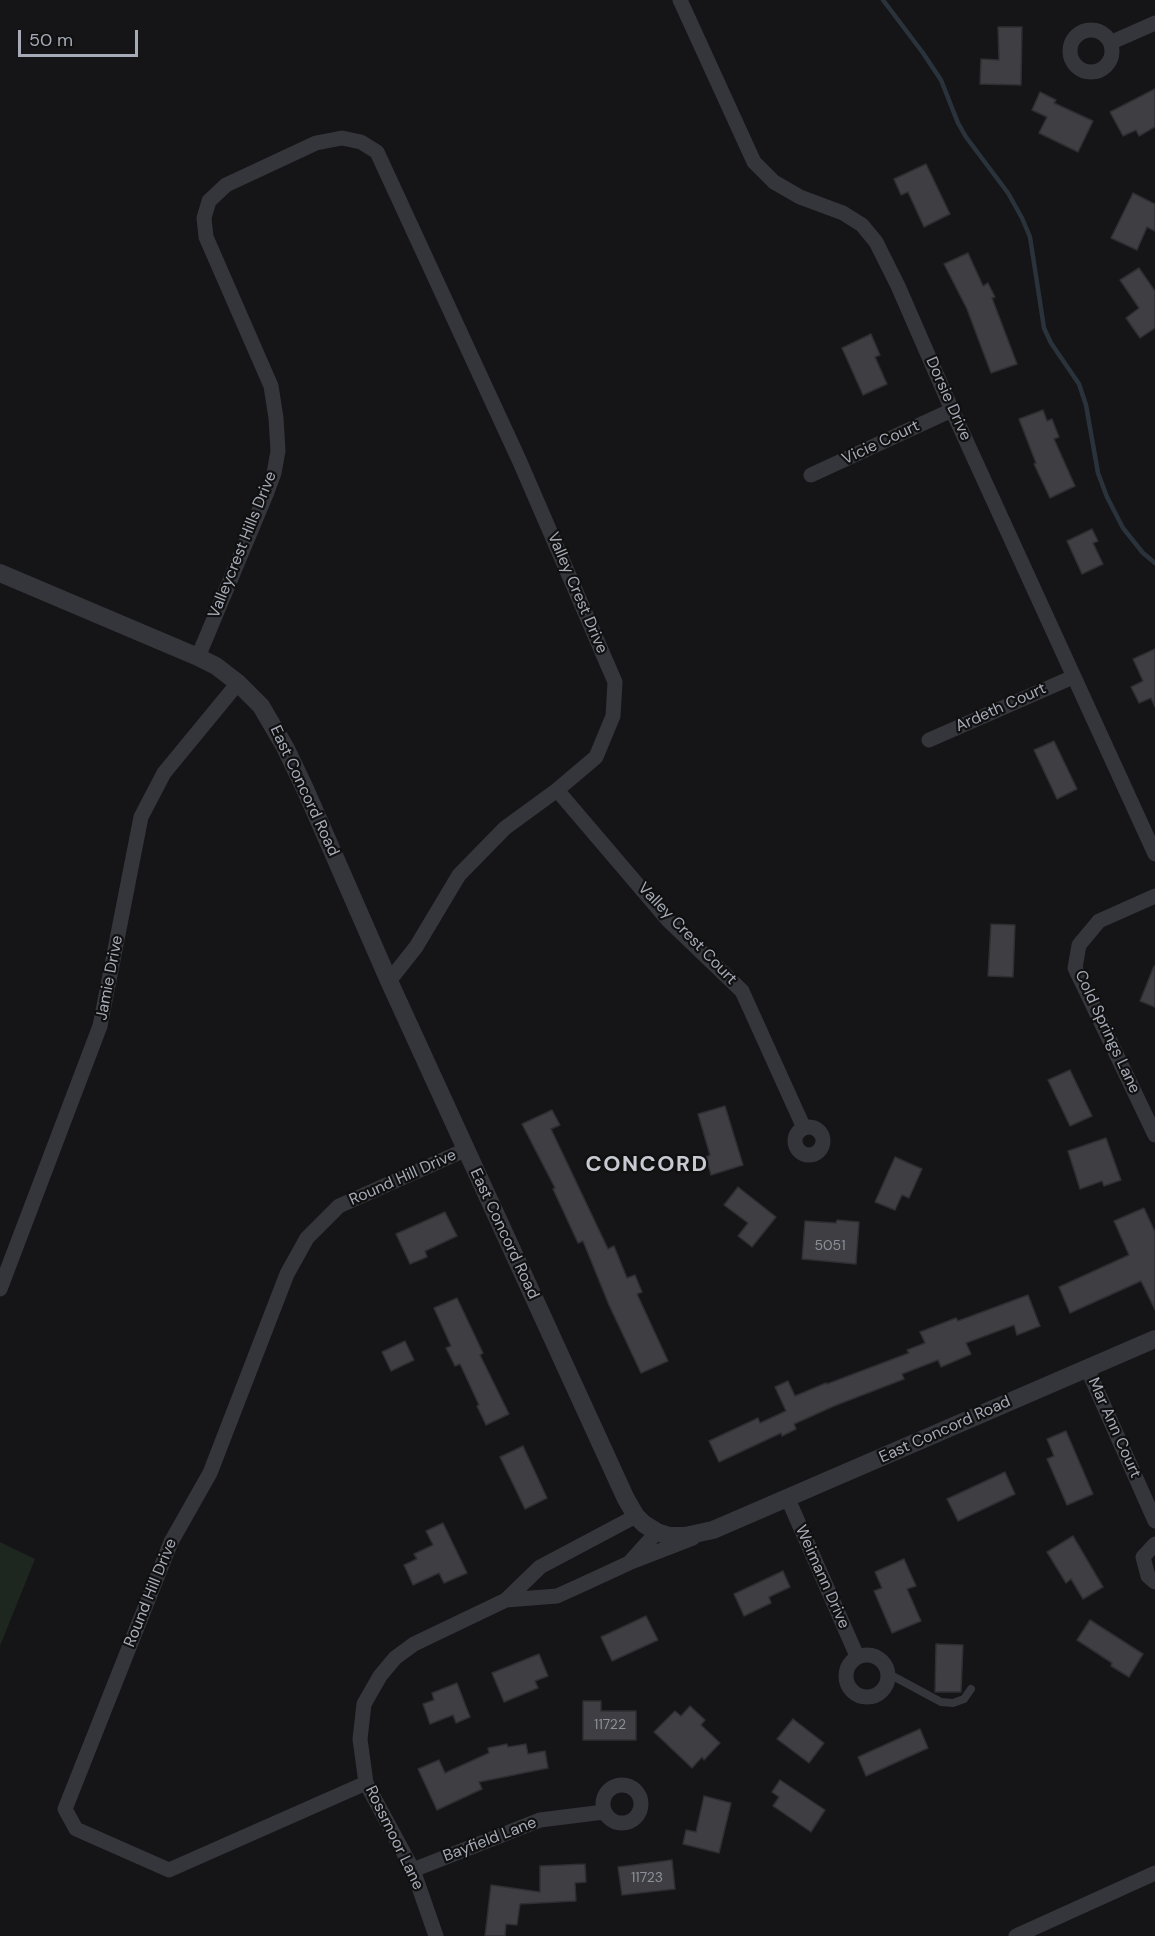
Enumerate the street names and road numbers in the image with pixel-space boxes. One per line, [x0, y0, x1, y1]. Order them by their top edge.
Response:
street label: Dorsie Drive [921, 354, 975, 444]
street label: Vicie Court [839, 417, 923, 469]
street label: Valleycrest Hills Drive [205, 469, 281, 621]
street label: Valley Crest Drive [543, 529, 611, 657]
street label: Ardeth Court [953, 679, 1049, 737]
street label: East Concord Road [265, 723, 343, 859]
street label: Valley Crest Court [633, 879, 741, 989]
street label: Jamie Drive [92, 934, 128, 1022]
street label: Cold Springs Lane [1070, 967, 1144, 1097]
street label: Round Hill Drive [346, 1146, 460, 1210]
street label: East Concord Road [465, 1166, 543, 1302]
street label: Mar Ann Court [1083, 1375, 1145, 1481]
street label: East Concord Road [876, 1392, 1014, 1468]
street label: Weimann Drive [791, 1522, 853, 1632]
street label: Round Hill Drive [121, 1536, 181, 1650]
street label: Rossmoor Lane [361, 1783, 427, 1893]
street label: Bayfield Lane [441, 1813, 539, 1867]

